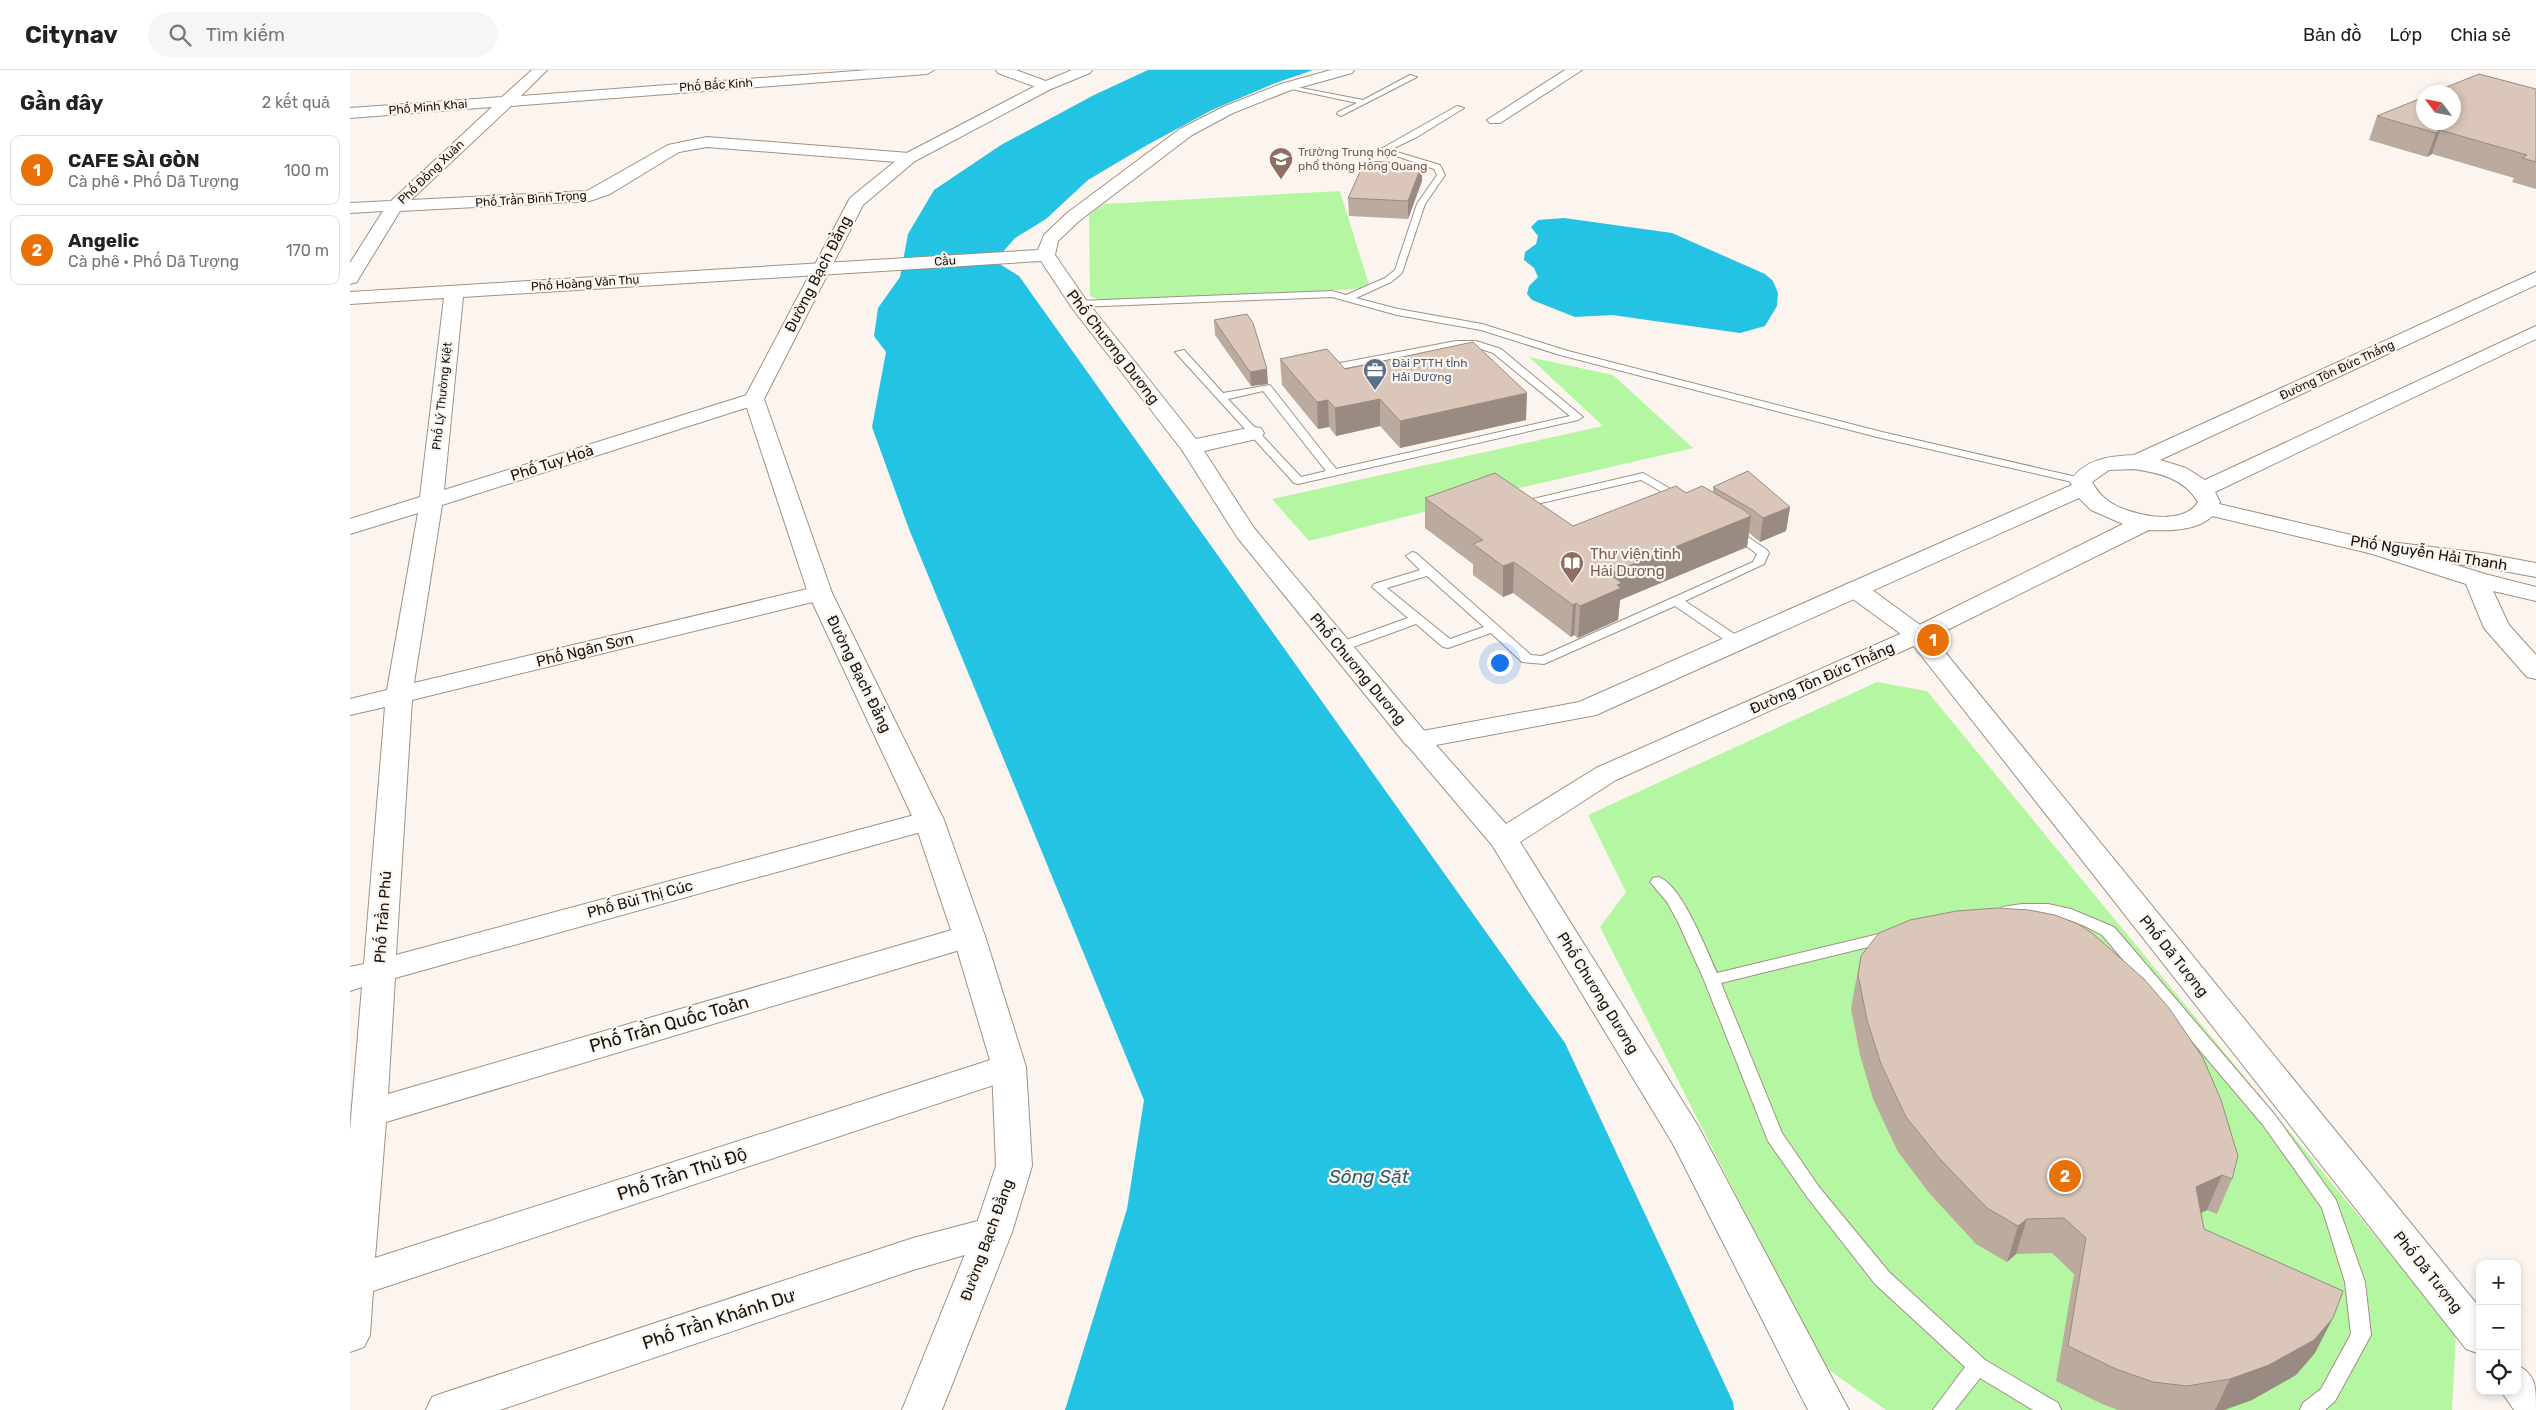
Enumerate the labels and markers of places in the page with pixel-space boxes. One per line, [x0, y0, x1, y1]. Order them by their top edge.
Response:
place label: Trường Trung học phổ thông Hồng Quang [1298, 145, 1427, 173]
school or university icon: Trường Trung học phổ thông Hồng Quang [1268, 146, 1294, 180]
place label: Đài PTTH tỉnh Hải Dương [1392, 356, 1468, 384]
office icon: Đài PTTH tỉnh Hải Dương [1362, 357, 1388, 391]
place label: Thư viện tỉnh Hải Dương [1590, 545, 1681, 580]
library icon: Thư viện tỉnh Hải Dương [1559, 550, 1585, 584]
pin: 1 [1917, 621, 1949, 659]
pin: 2 [2049, 1157, 2081, 1195]

